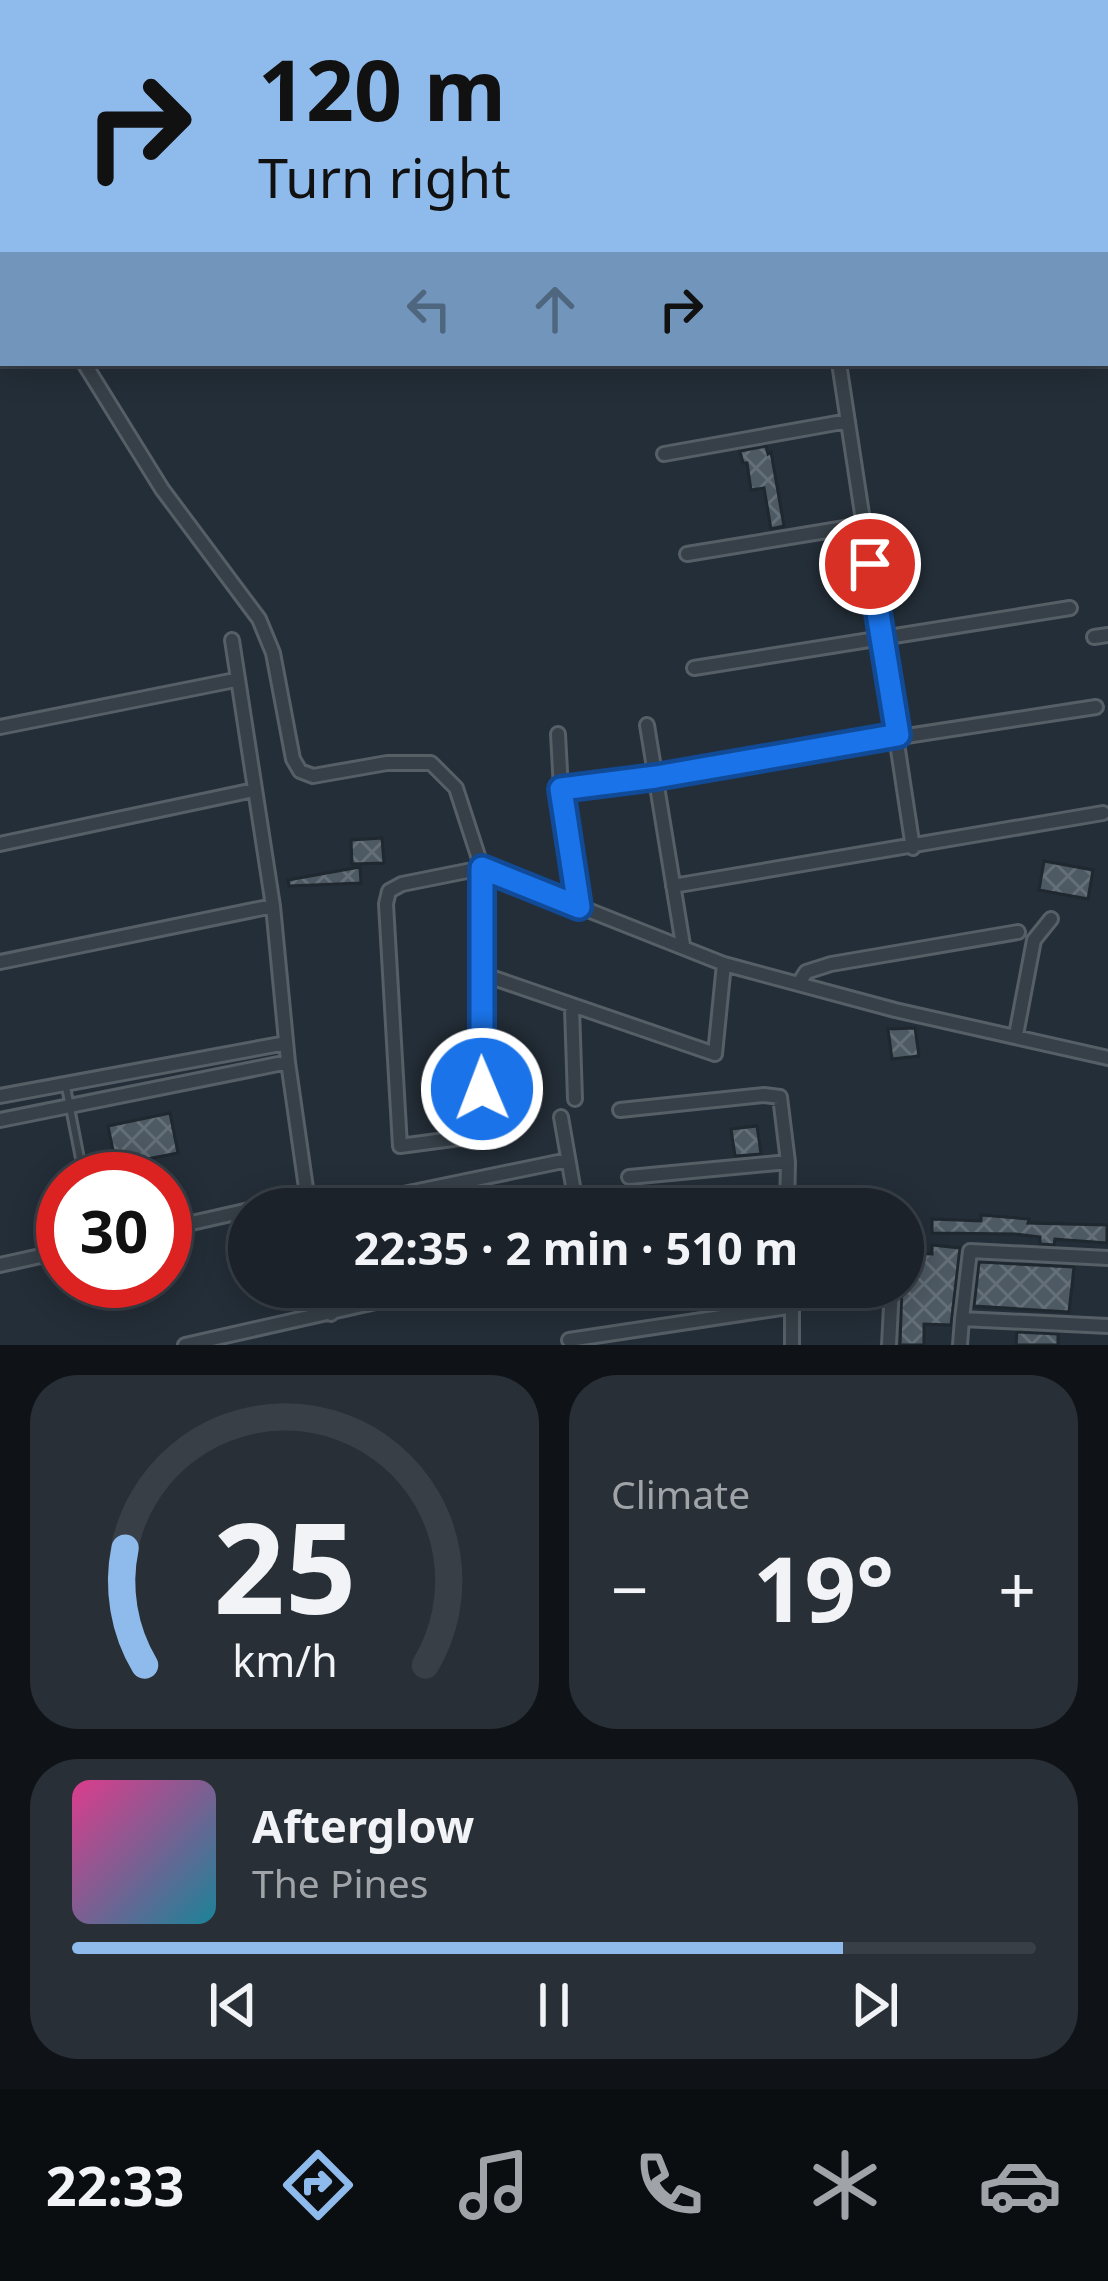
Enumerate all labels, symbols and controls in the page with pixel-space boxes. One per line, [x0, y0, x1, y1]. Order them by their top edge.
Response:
text: 120 m [258, 31, 506, 146]
icon: right [60, 48, 216, 204]
text: Turn right [258, 140, 511, 214]
icon: left [396, 276, 462, 342]
icon: ahead [522, 276, 588, 342]
icon: right [648, 276, 714, 342]
pin [819, 513, 921, 615]
icon: arrive [837, 531, 903, 597]
position arrow [419, 1026, 545, 1152]
speed limit sign: 30 [36, 1152, 192, 1308]
text: 22:35 · 2 min · 510 m [354, 1217, 798, 1278]
text: Climate [611, 1467, 750, 1520]
text: 25 [213, 1481, 356, 1651]
text: 19° [753, 1526, 894, 1648]
text: − [611, 1543, 649, 1633]
text: + [998, 1543, 1036, 1633]
text: km/h [232, 1631, 337, 1690]
text: Afterglow [252, 1795, 474, 1856]
text: The Pines [252, 1856, 428, 1909]
icon: previous [200, 1972, 266, 2038]
icon: pause [521, 1972, 587, 2038]
icon: next [842, 1972, 908, 2038]
icon: directions [276, 2143, 360, 2227]
icon: music [452, 2143, 536, 2227]
icon: phone [627, 2143, 711, 2227]
icon: climate [803, 2143, 887, 2227]
icon: car [978, 2143, 1062, 2227]
text: 22:33 [46, 2148, 185, 2222]

